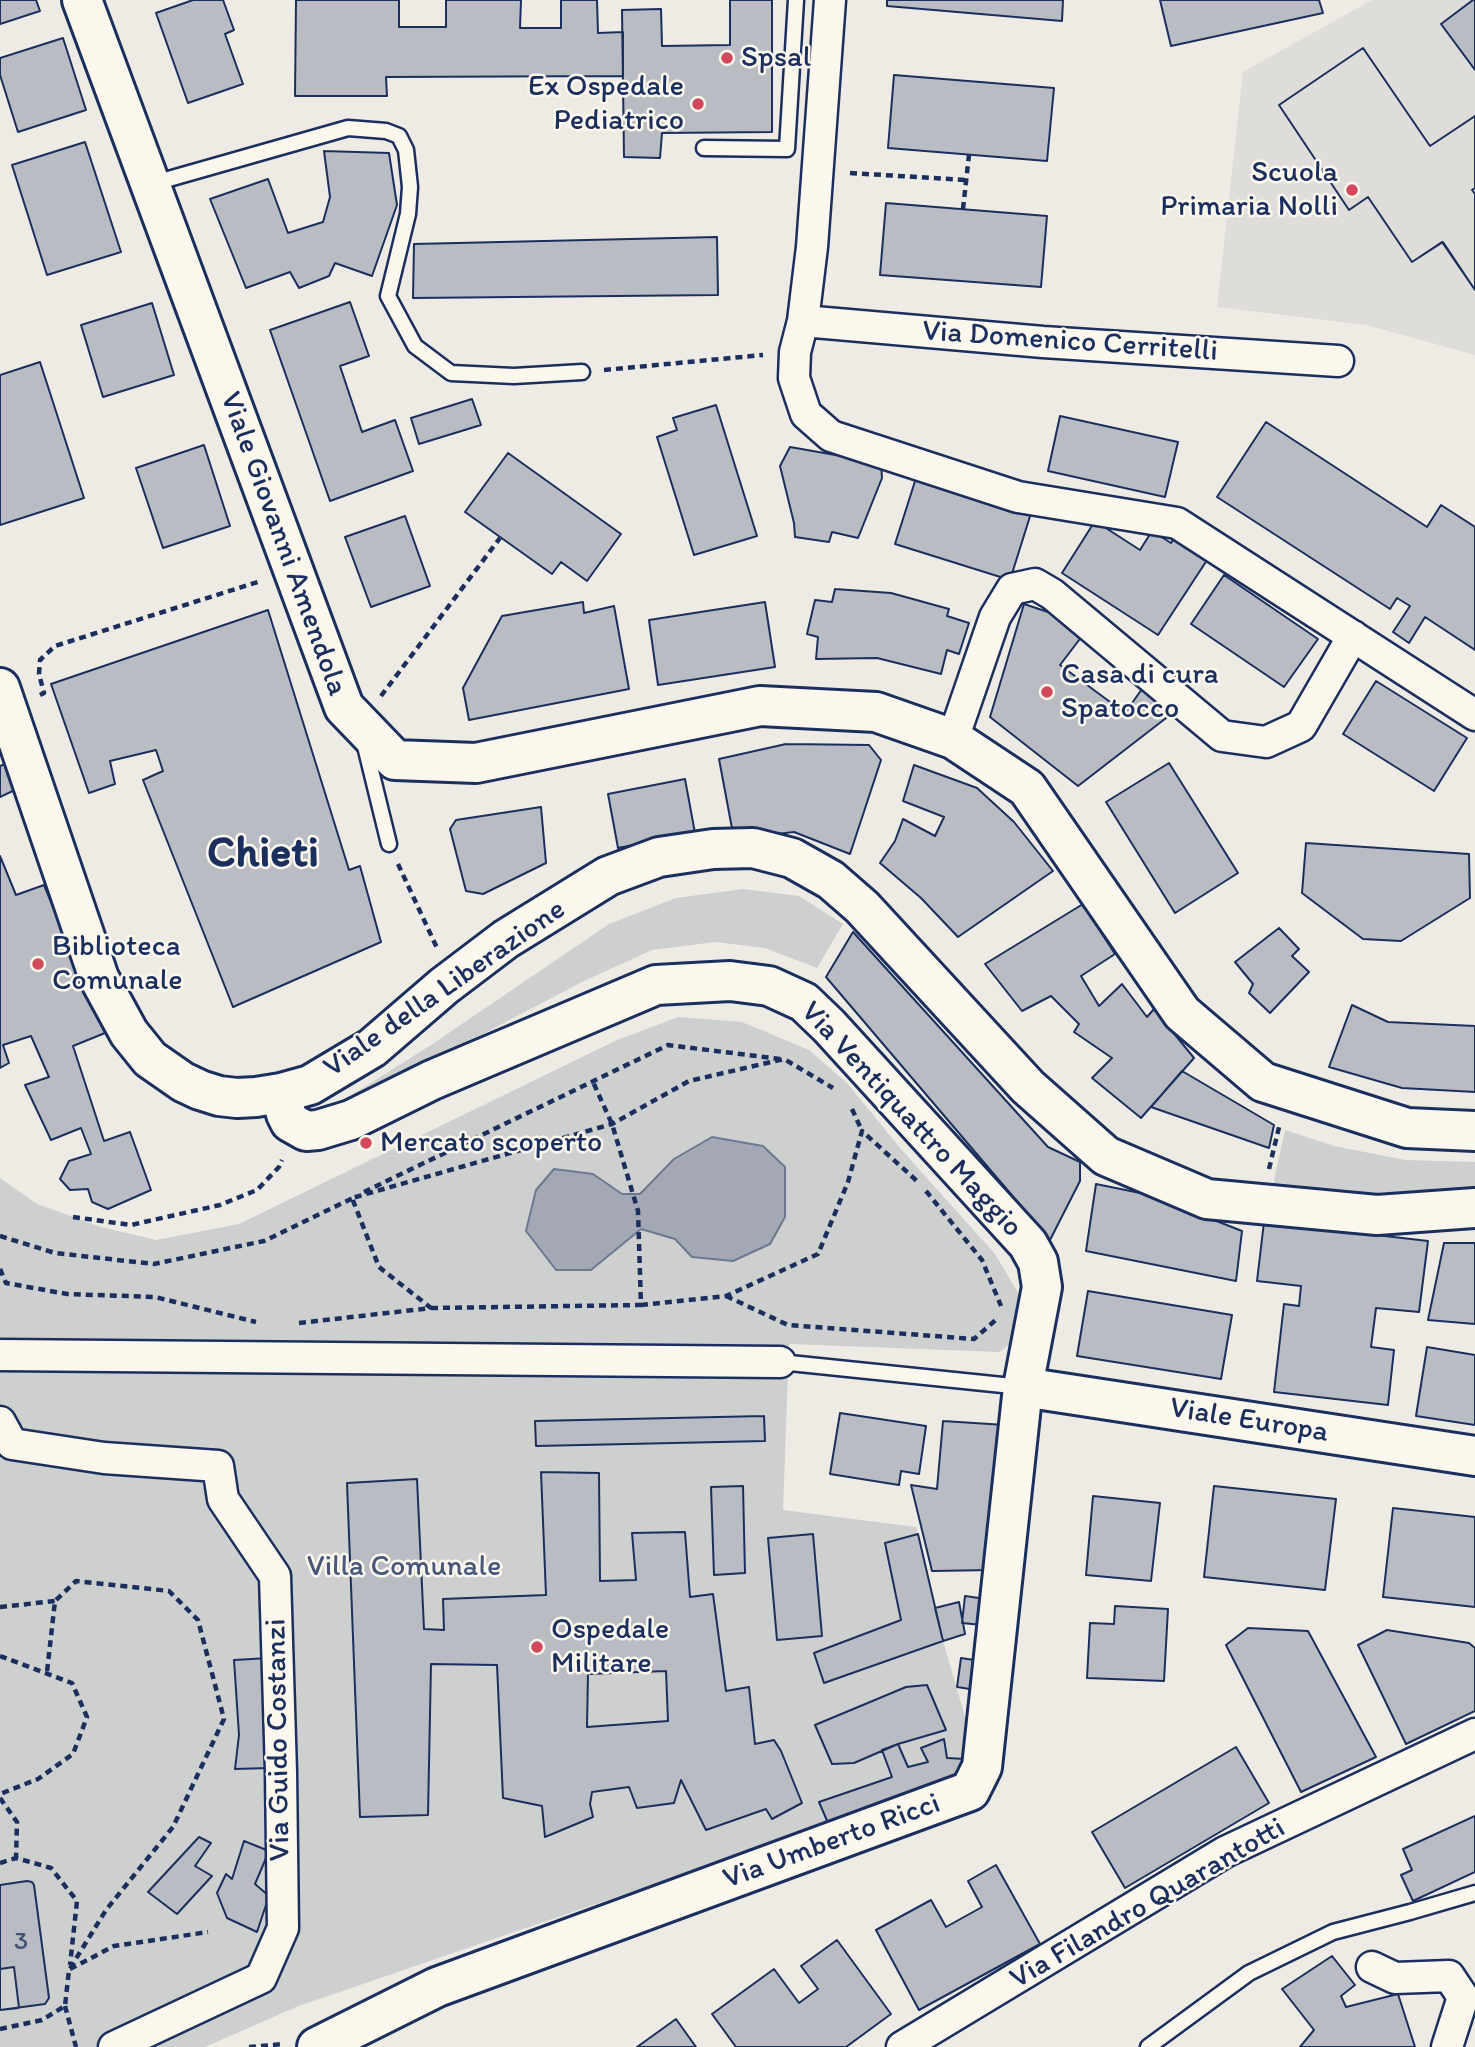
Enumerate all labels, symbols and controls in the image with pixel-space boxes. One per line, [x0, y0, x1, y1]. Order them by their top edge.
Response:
place label: Spsal [741, 40, 811, 76]
marker: Spsal [719, 50, 735, 66]
place label: Ex Ospedale Pediatrico [528, 69, 684, 140]
marker: Ex Ospedale Pediatrico [690, 96, 706, 112]
place label: Scuola Primaria Nolli [1160, 155, 1338, 226]
marker: Scuola Primaria Nolli [1344, 182, 1360, 198]
street label: Via Domenico Cerritelli [921, 314, 1219, 370]
street label: Viale Giovanni Amendola [211, 387, 355, 701]
place label: Casa di cura Spatocco [1061, 657, 1218, 728]
marker: Casa di cura Spatocco [1039, 684, 1055, 700]
district label: Chieti [207, 829, 319, 881]
street label: Viale della Liberazione [317, 892, 573, 1086]
place label: Biblioteca Comunale [52, 929, 183, 1000]
marker: Biblioteca Comunale [30, 956, 46, 972]
street label: Via Ventiquattro Maggio [792, 995, 1030, 1245]
place label: Mercato scoperto [380, 1125, 602, 1161]
marker: Mercato scoperto [358, 1135, 374, 1151]
street label: Viale Europa [1167, 1391, 1331, 1451]
park label: Villa Comunale [307, 1549, 501, 1585]
place label: Ospedale Militare [551, 1612, 669, 1682]
street label: Via Guido Costanzi [259, 1618, 299, 1862]
marker: Ospedale Militare [529, 1639, 545, 1655]
street label: Via Umberto Ricci [719, 1786, 945, 1898]
street label: Via Filandro Quarantotti [1004, 1811, 1292, 1997]
house number: 3 [14, 1926, 28, 1958]

